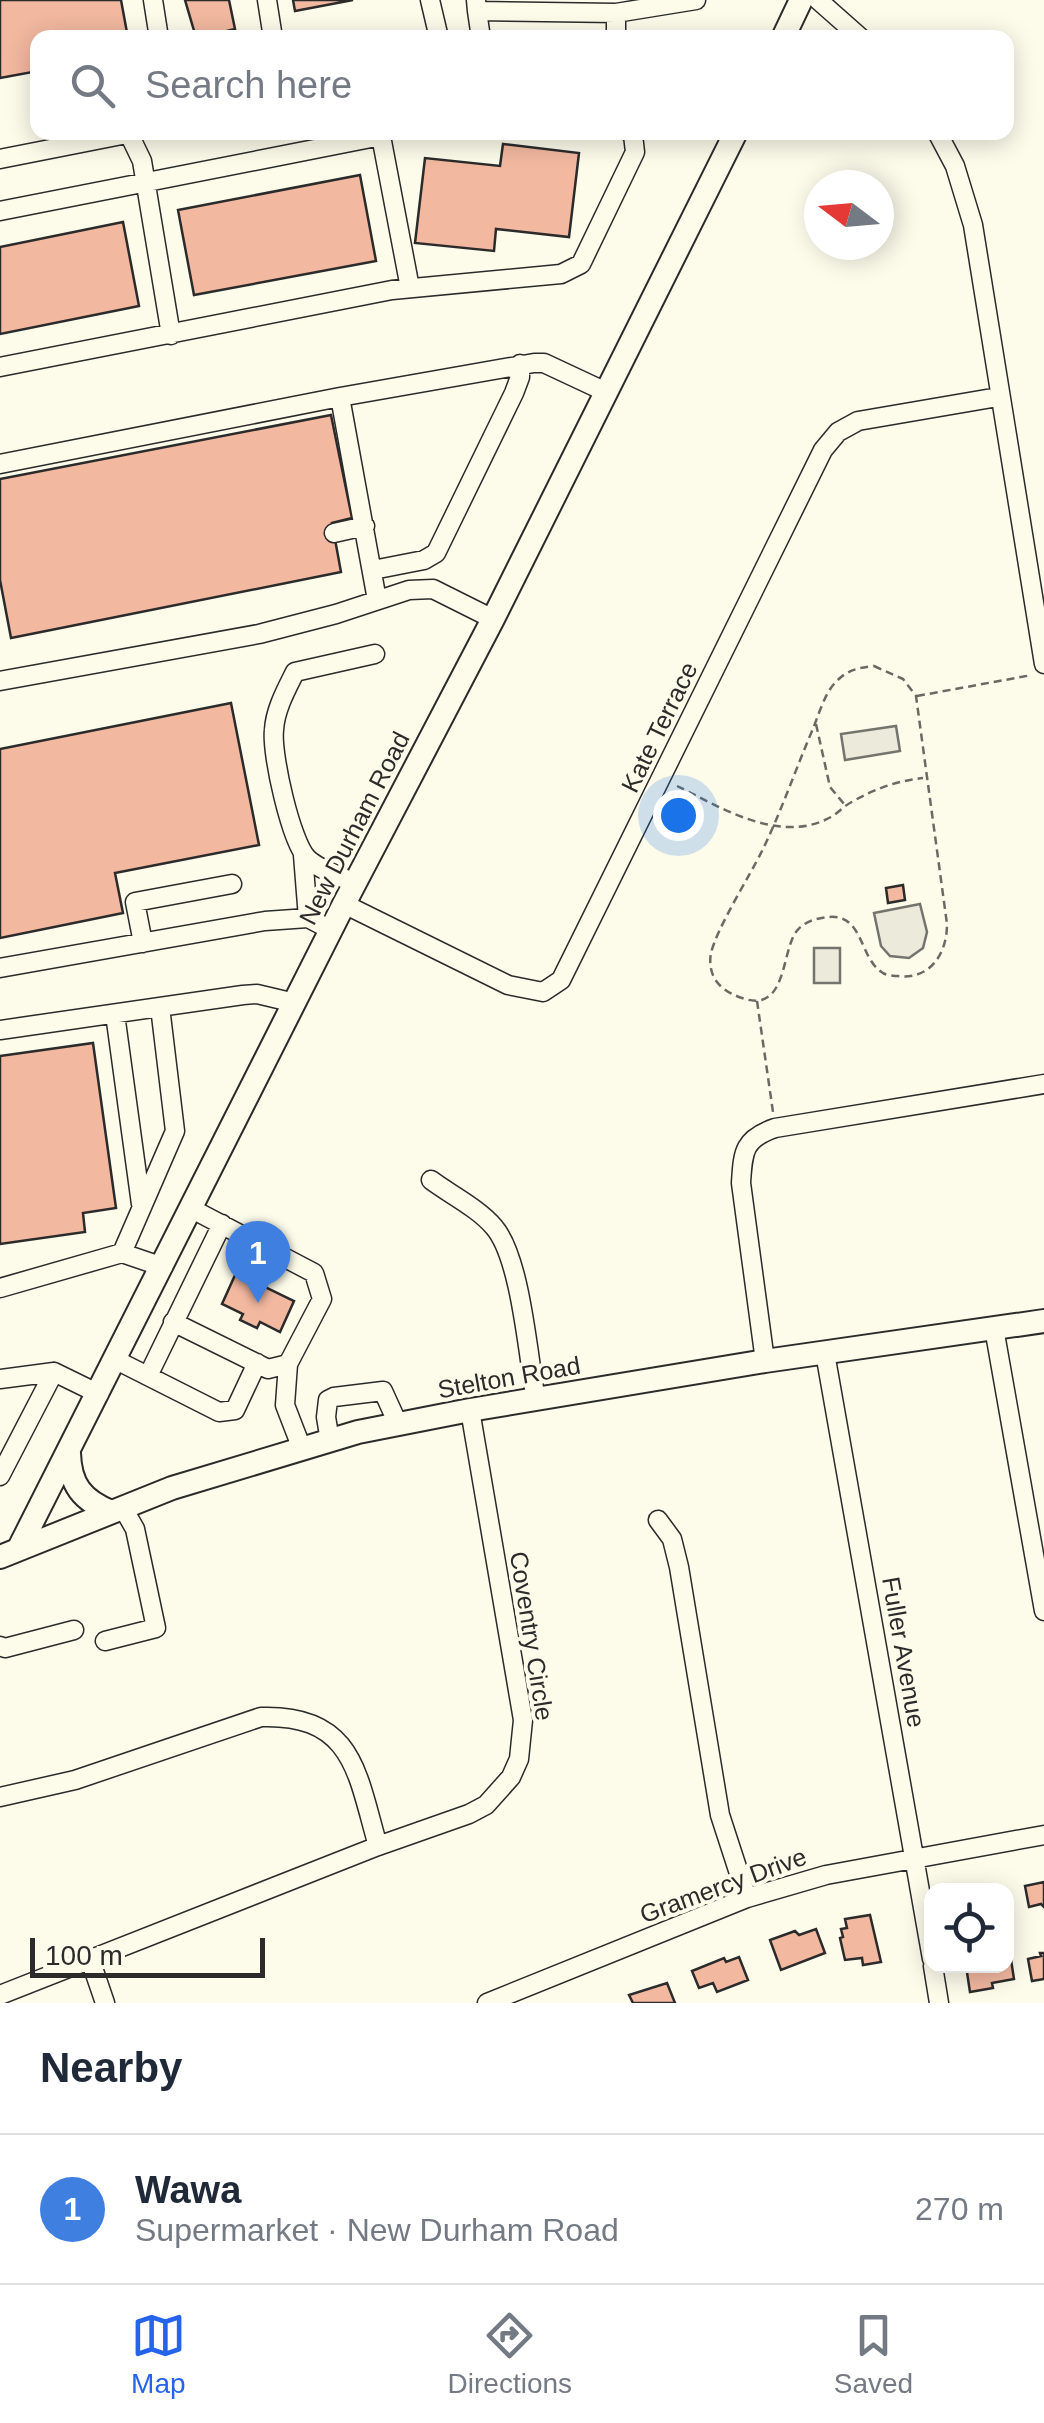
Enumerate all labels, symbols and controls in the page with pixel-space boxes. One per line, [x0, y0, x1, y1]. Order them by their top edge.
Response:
search box [30, 30, 1014, 140]
icon: search [65, 58, 120, 113]
text: Search here [145, 64, 352, 106]
north arrow [804, 170, 894, 260]
street label: Kate Terrace [615, 657, 703, 797]
street label: New Durham Road [293, 727, 415, 929]
your location [653, 790, 704, 841]
pin: 1 [226, 1220, 290, 1303]
street label: Stelton Road [435, 1351, 583, 1403]
street label: Coventry Circle [505, 1549, 559, 1723]
street label: Fuller Avenue [877, 1575, 931, 1729]
street label: Gramercy Drive [636, 1842, 810, 1928]
map controls [924, 1883, 1014, 1973]
button: locate [924, 1883, 1014, 1973]
scale bar [30, 1933, 265, 1978]
text: 100 m [45, 1940, 123, 1971]
text: Nearby [40, 2044, 182, 2091]
text: Wawa [135, 2169, 241, 2211]
text: 1 [64, 2191, 81, 2227]
text: 270 m [915, 2191, 1004, 2227]
text: Supermarket · New Durham Road [135, 2212, 619, 2248]
tab: Map [131, 2308, 186, 2400]
tab: Directions [448, 2308, 572, 2400]
tab: Saved [834, 2308, 913, 2400]

